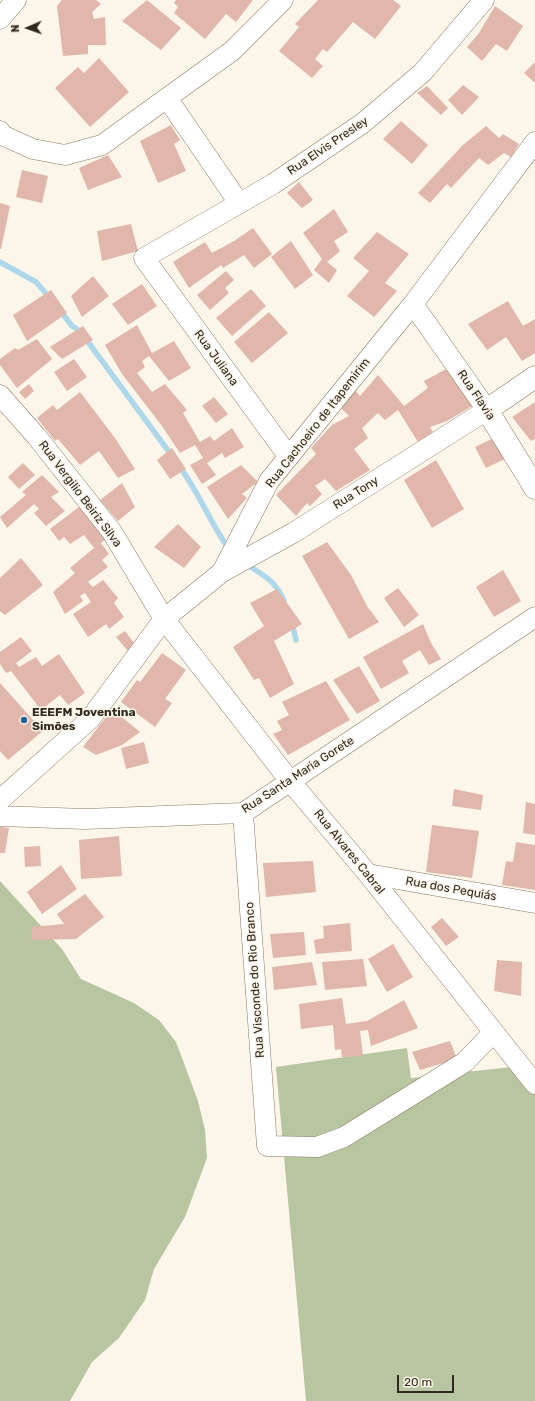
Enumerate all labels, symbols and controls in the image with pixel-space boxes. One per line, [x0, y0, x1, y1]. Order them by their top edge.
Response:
north arrow [8, 8, 48, 48]
text: N [9, 24, 22, 33]
street label: Rua Elvis Presley [285, 114, 371, 178]
street label: Rua Juliana [191, 327, 241, 389]
street label: Rua Cachoeiro de Itapemirim [263, 355, 373, 491]
street label: Rua Flavia [454, 367, 498, 423]
street label: Rua Vergilio Beiriz Silva [35, 438, 125, 550]
street label: Rua Tony [331, 473, 381, 513]
place label: EEEFM Joventina Simões [32, 706, 136, 734]
marker: EEEFM Joventina Simões [19, 715, 29, 725]
street label: Rua Santa Maria Gorete [239, 733, 357, 817]
street label: Rua Alvares Cabral [310, 807, 388, 897]
street label: Rua dos Pequiás [404, 874, 498, 904]
street label: Rua Visconde do Rio Branco [242, 901, 268, 1059]
scale bar [399, 1367, 456, 1393]
text: 20 m [404, 1375, 432, 1389]

